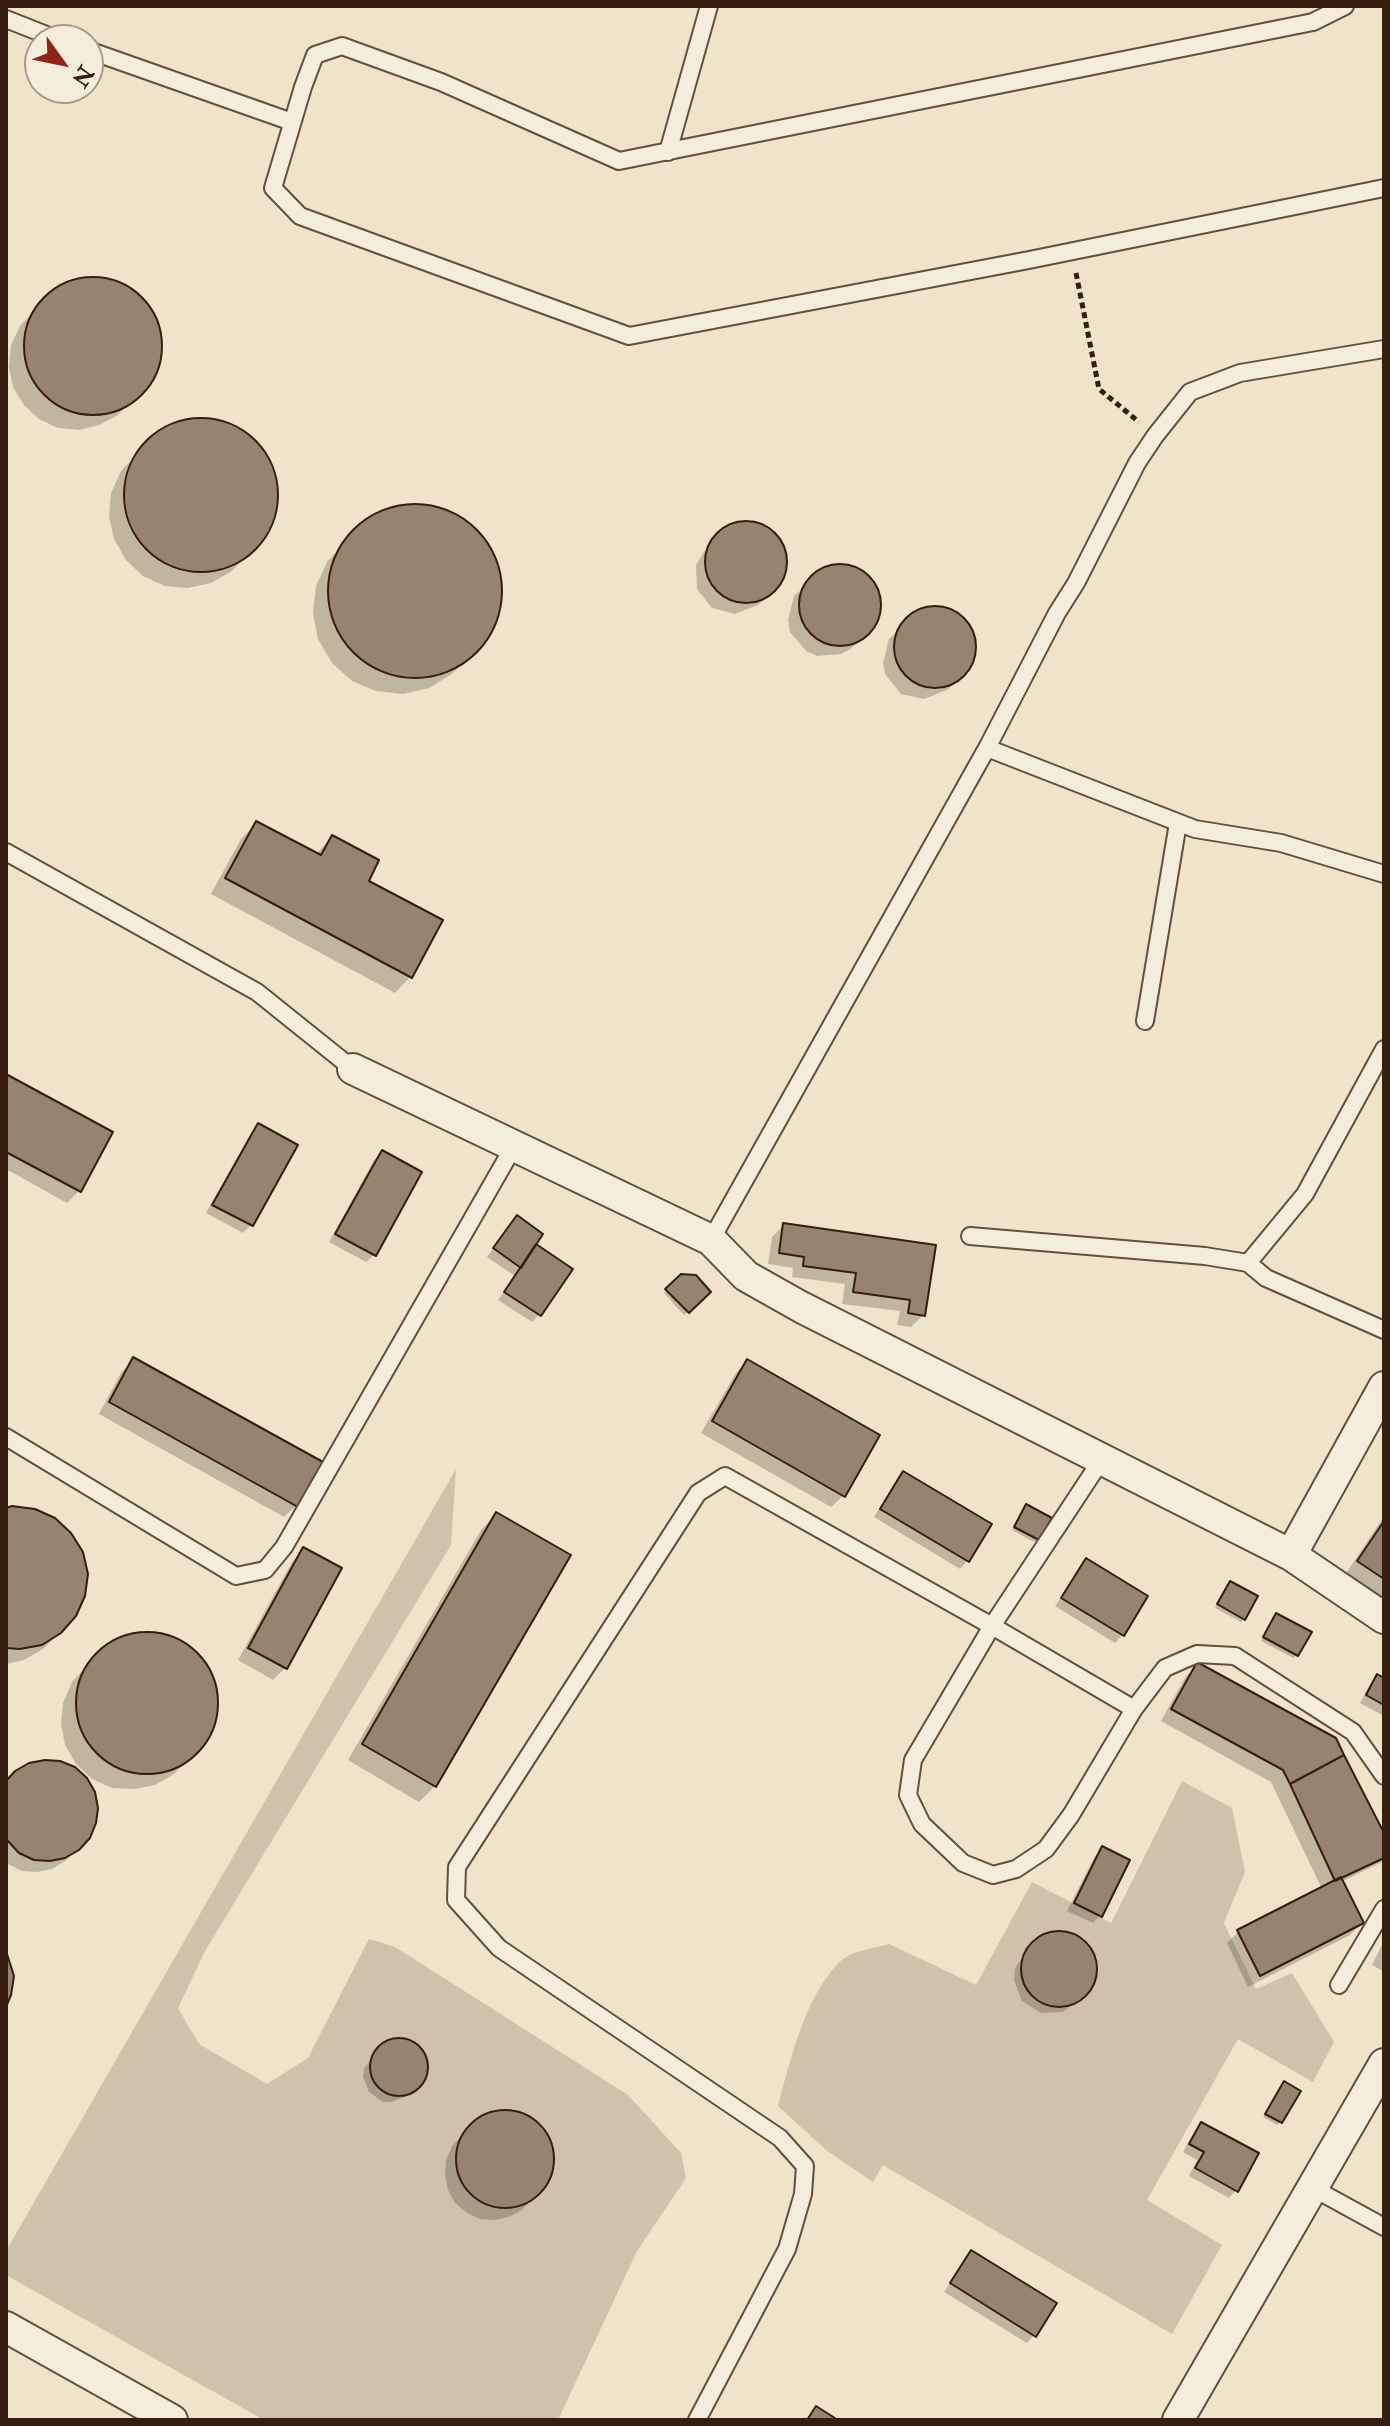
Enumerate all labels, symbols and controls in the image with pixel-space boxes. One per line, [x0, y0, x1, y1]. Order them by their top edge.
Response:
north arrow [24, 24, 104, 104]
text: N [65, 60, 100, 92]

